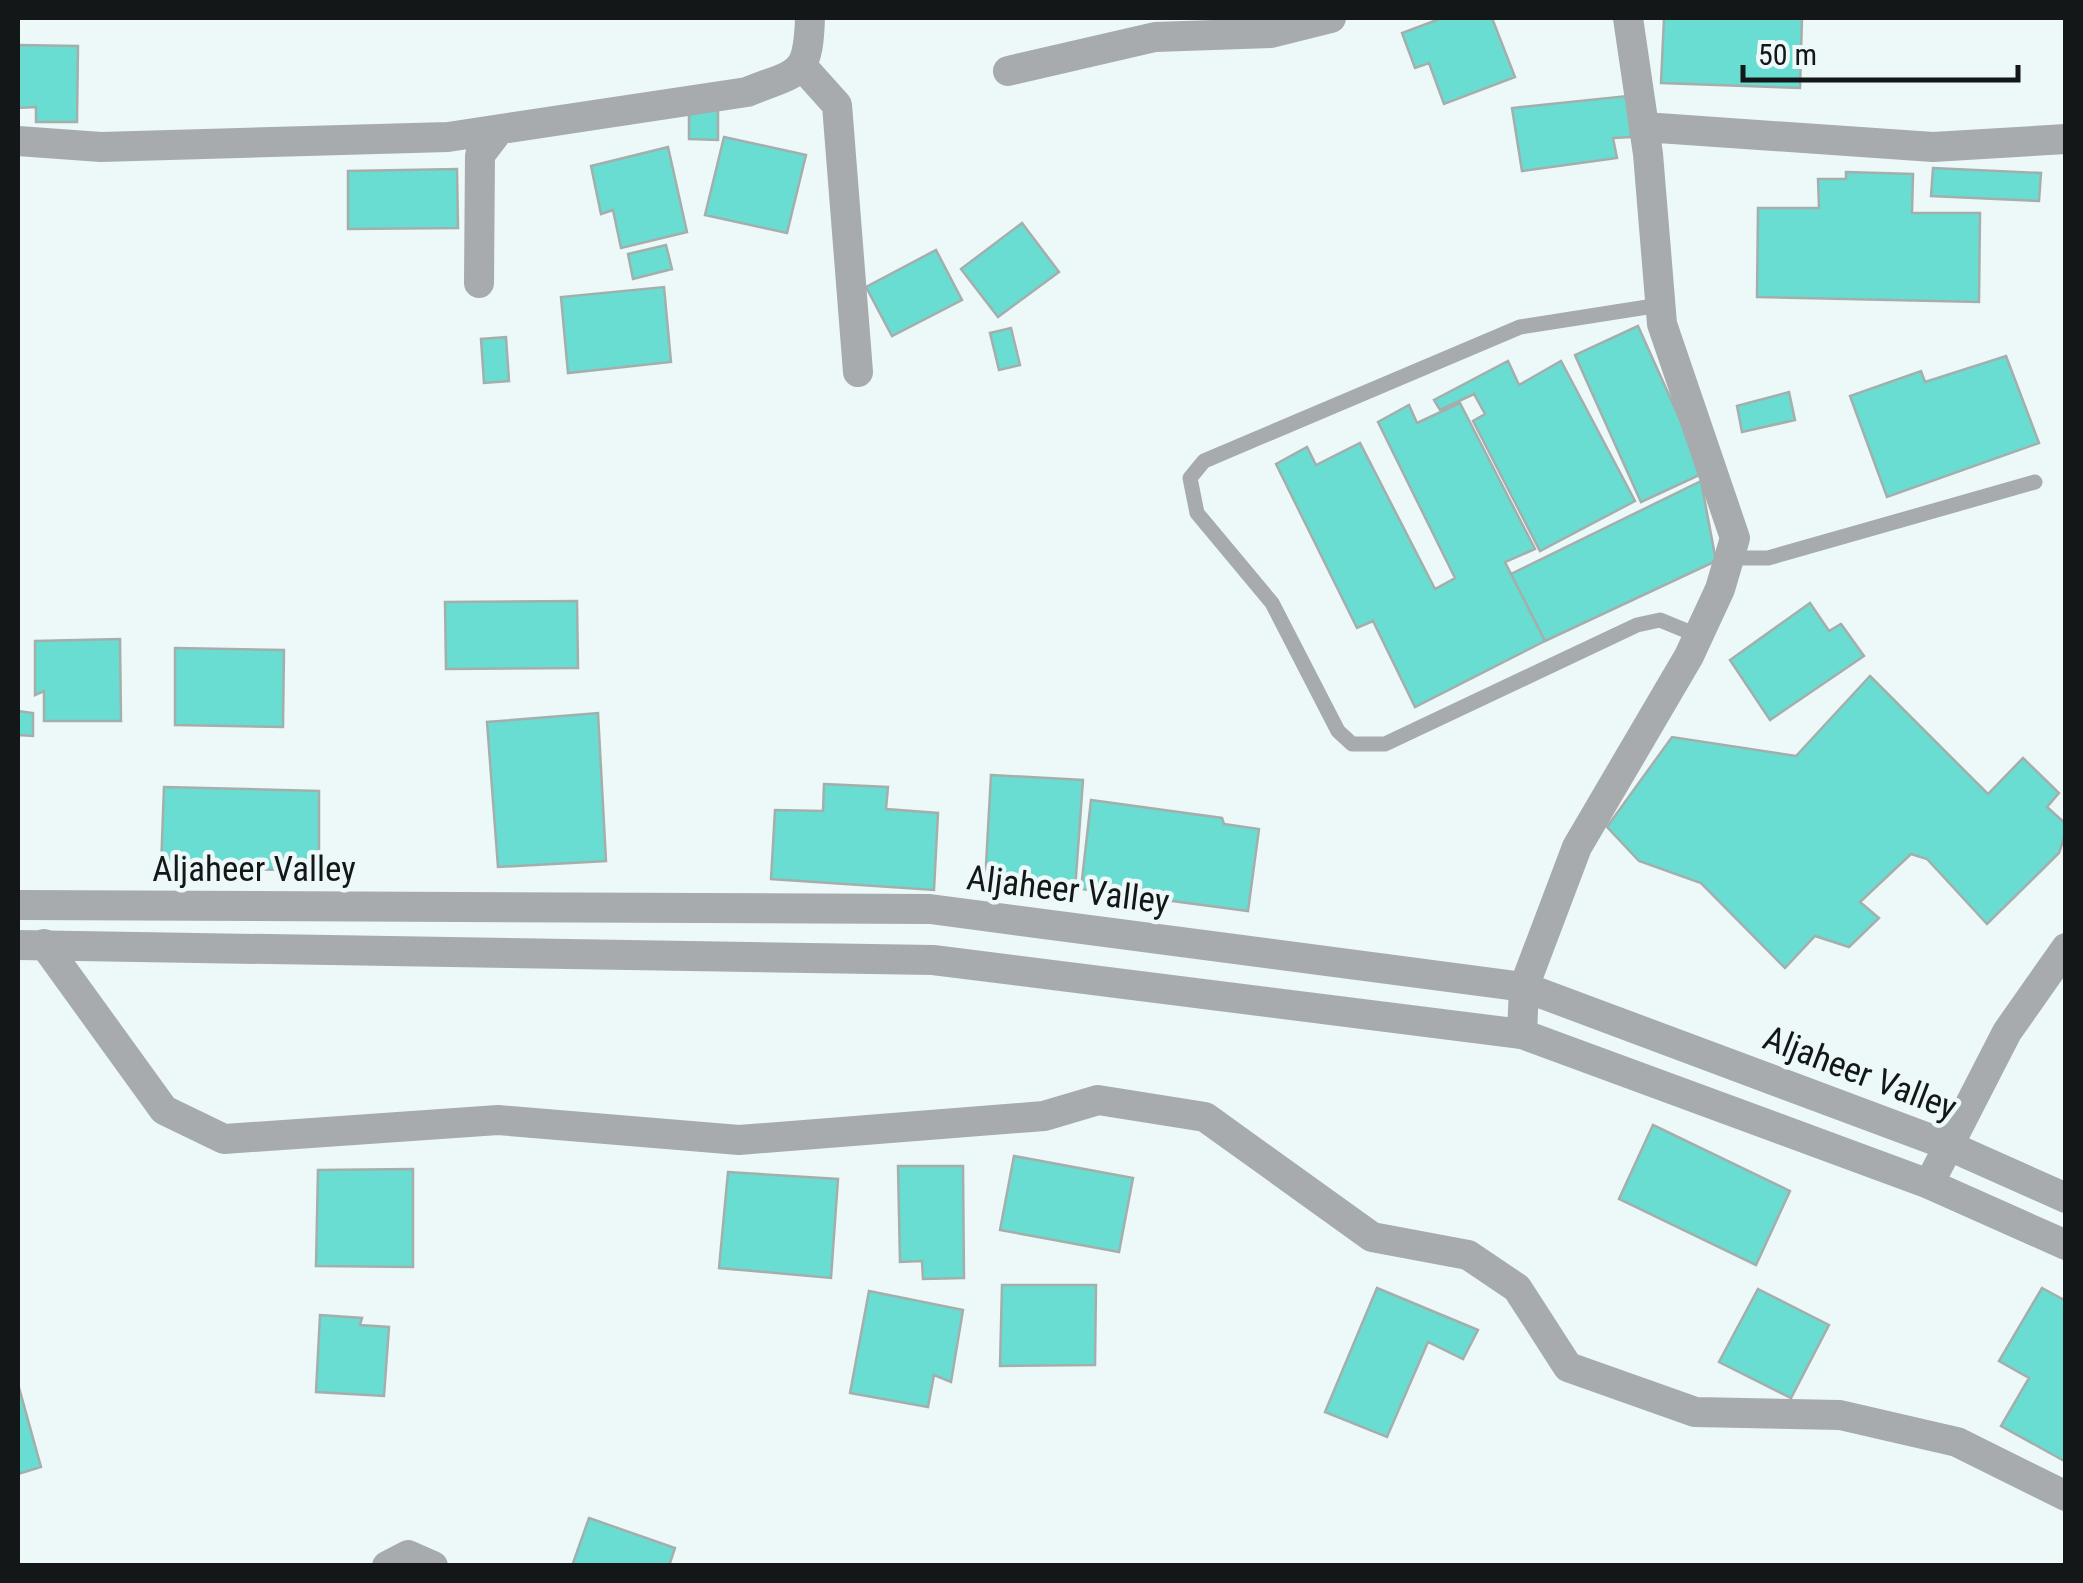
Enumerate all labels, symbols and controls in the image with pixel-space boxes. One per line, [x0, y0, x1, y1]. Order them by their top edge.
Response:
scale bar [1743, 20, 2018, 82]
text: 50 m [1758, 37, 1817, 72]
street label: Aljaheer Valley [152, 849, 356, 890]
street label: Aljaheer Valley [964, 857, 1172, 923]
street label: Aljaheer Valley [1758, 1017, 1962, 1129]

